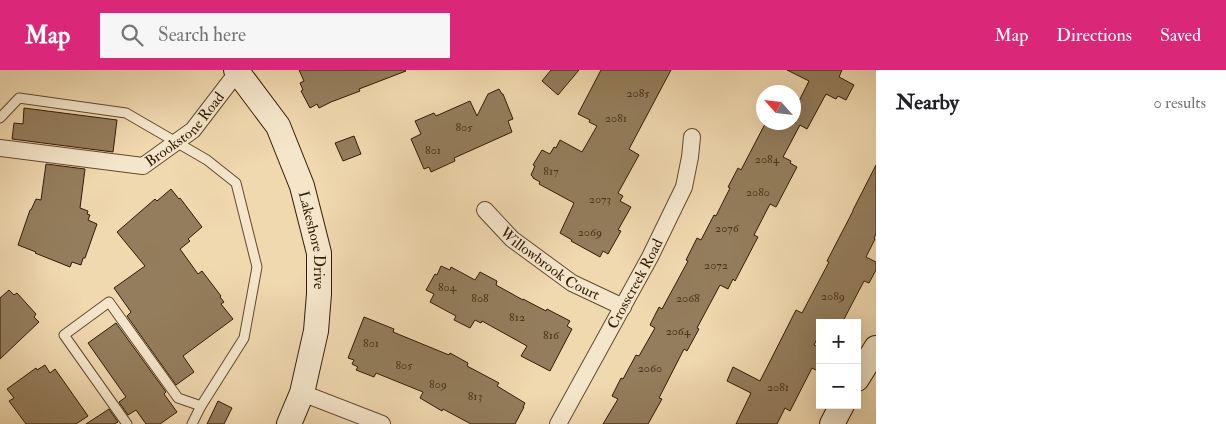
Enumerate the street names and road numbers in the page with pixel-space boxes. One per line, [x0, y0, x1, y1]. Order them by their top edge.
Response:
street label: Brookstone Road [141, 88, 229, 171]
street label: Lakeshore Drive [294, 189, 329, 289]
street label: Willowbrook Court [495, 222, 603, 304]
street label: Crosscreek Road [603, 235, 667, 332]

